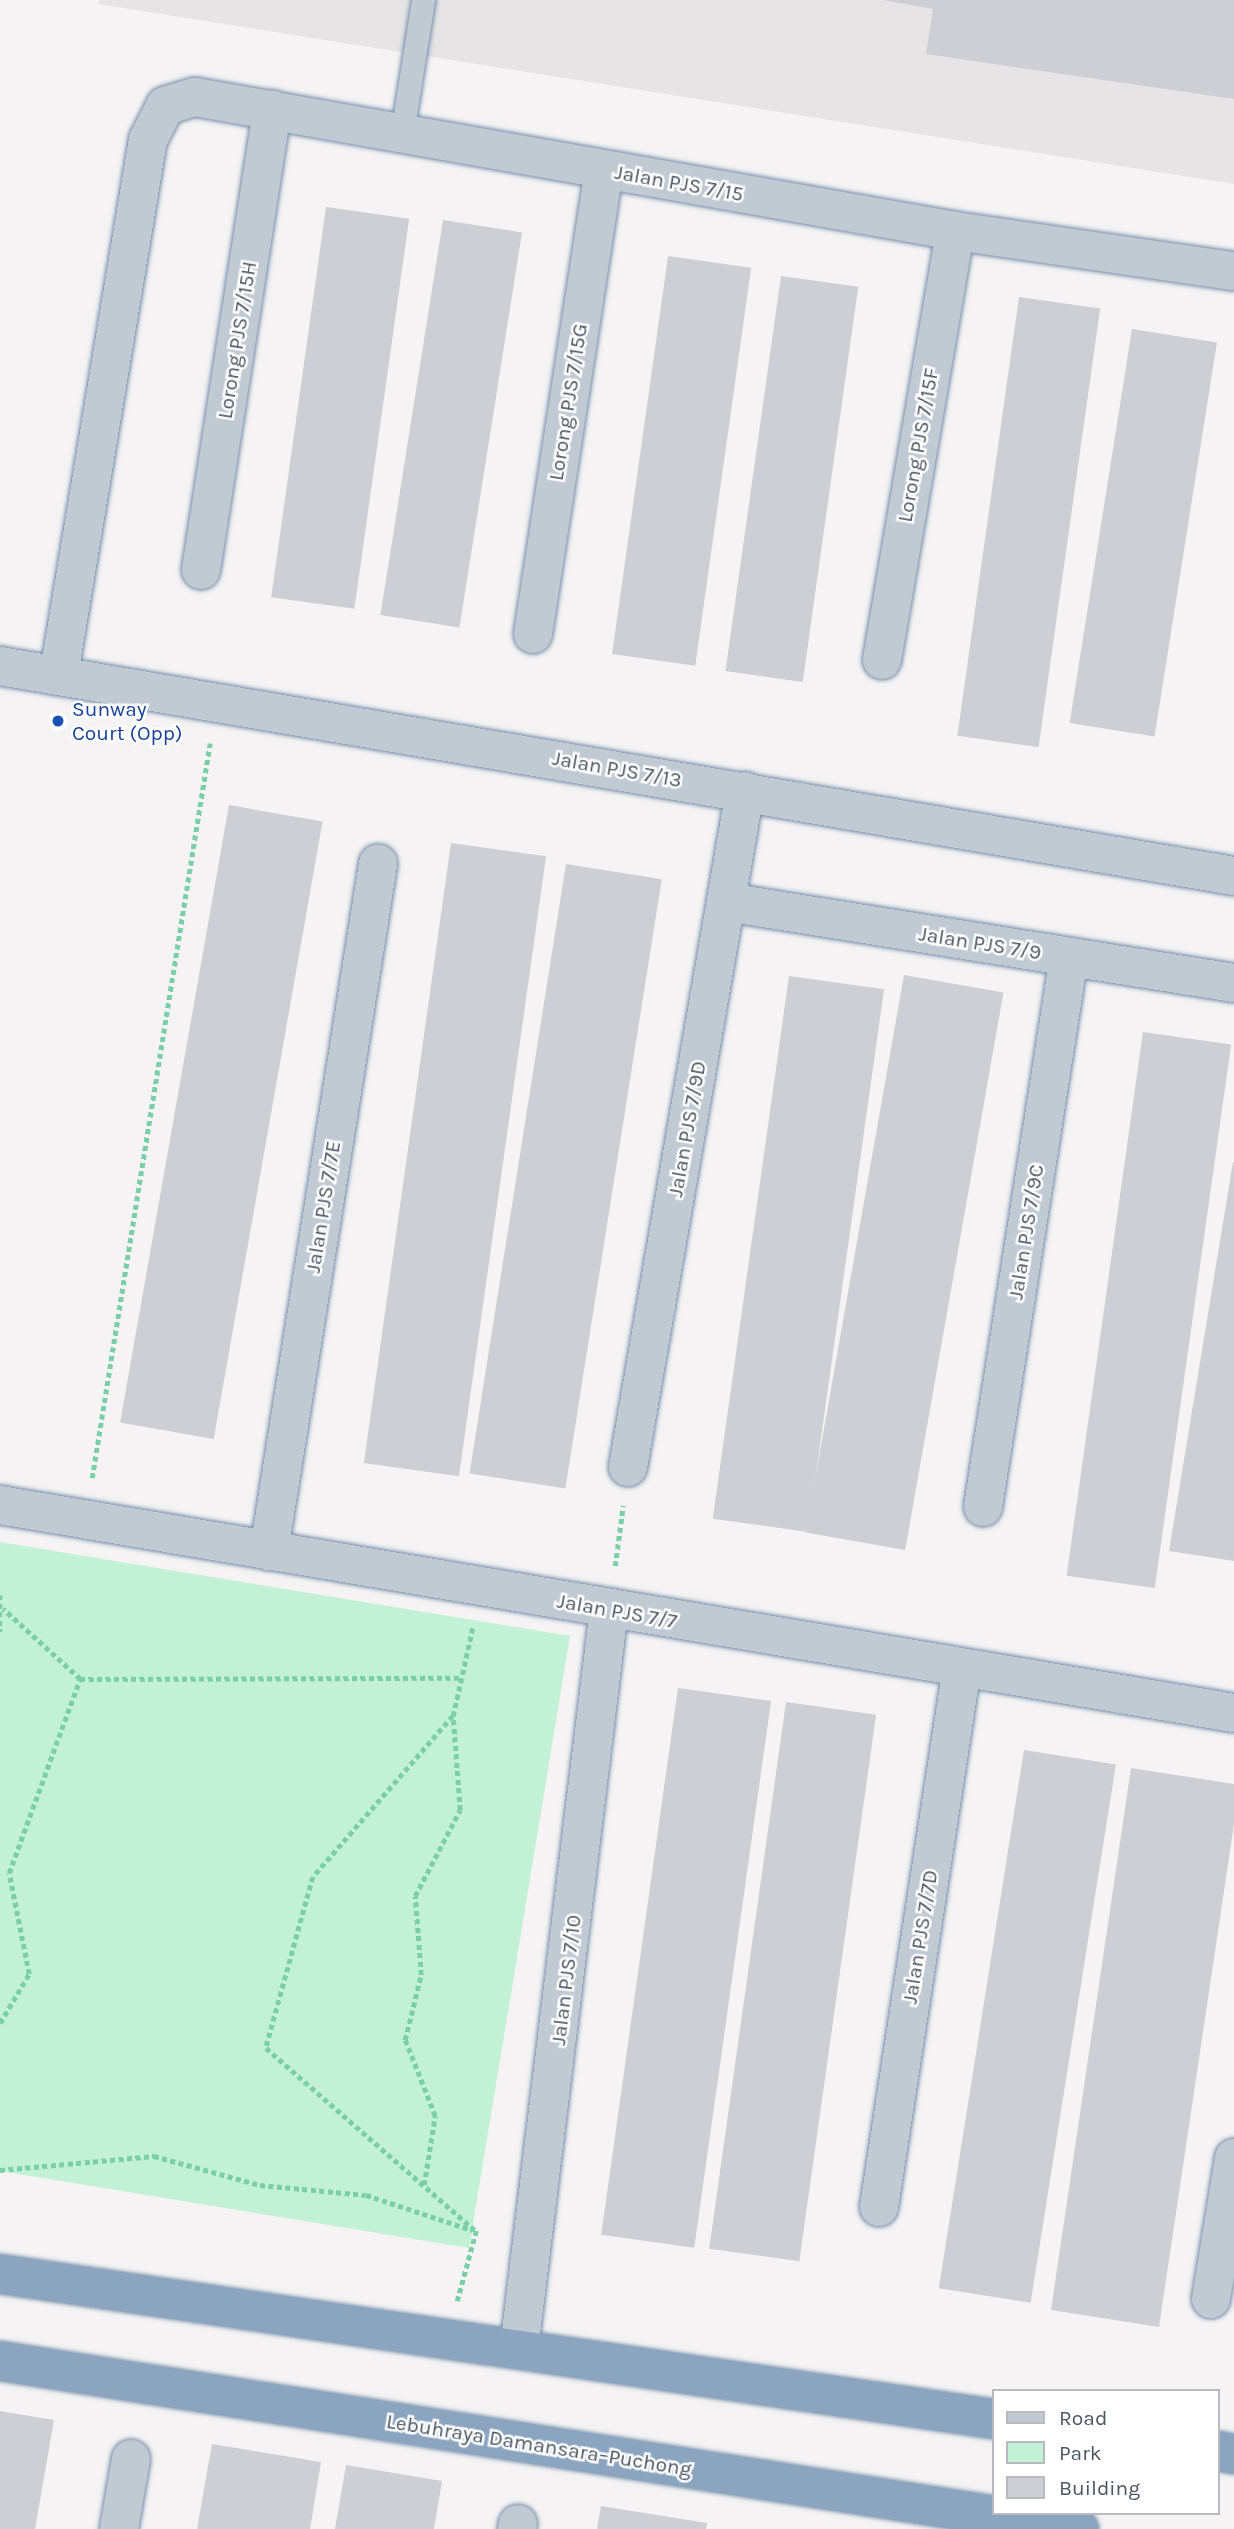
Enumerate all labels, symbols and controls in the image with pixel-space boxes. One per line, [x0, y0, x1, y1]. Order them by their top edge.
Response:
street label: Jalan PJS 7/15 [612, 159, 746, 207]
street label: Lorong PJS 7/15H [212, 259, 262, 421]
street label: Lorong PJS 7/15G [543, 322, 593, 482]
street label: Lorong PJS 7/15F [892, 366, 944, 524]
place label: Sunway Court (Opp) [72, 696, 183, 746]
marker: Sunway Court (Opp) [50, 713, 66, 729]
street label: Jalan PJS 7/13 [550, 745, 684, 793]
street label: Jalan PJS 7/9 [917, 921, 1043, 965]
street label: Jalan PJS 7/9D [663, 1059, 711, 1199]
street label: Jalan PJS 7/7E [300, 1139, 346, 1275]
street label: Jalan PJS 7/9C [1003, 1162, 1049, 1302]
street label: Jalan PJS 7/7 [555, 1588, 679, 1634]
street label: Jalan PJS 7/7D [897, 1868, 943, 2006]
street label: Jalan PJS 7/10 [545, 1913, 587, 2047]
legend [992, 2389, 1220, 2515]
text: Road [1059, 2406, 1107, 2430]
street label: Lebuhraya Damansara–Puchong [385, 2408, 693, 2482]
text: Park [1059, 2441, 1102, 2465]
text: Building [1059, 2476, 1140, 2500]

